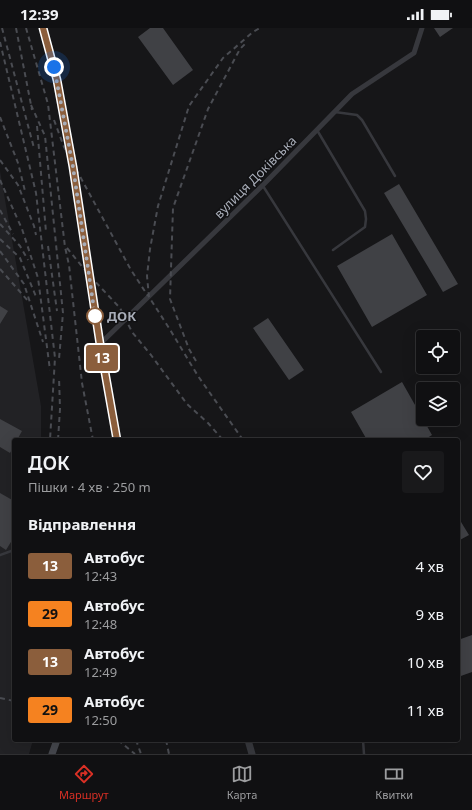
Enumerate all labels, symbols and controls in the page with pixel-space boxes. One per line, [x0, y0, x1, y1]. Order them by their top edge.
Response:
text: 12:39 [20, 4, 59, 24]
your location [44, 57, 64, 77]
street label: вулиця Доківська [210, 132, 300, 222]
marker: ДОК [86, 307, 104, 325]
place label: ДОК [107, 307, 136, 325]
map controls [416, 330, 460, 426]
button: locate [416, 330, 460, 374]
line badge: 13 [84, 345, 120, 371]
text: 13 [94, 348, 110, 367]
button: layers [416, 382, 460, 426]
text: ДОК [28, 450, 70, 476]
button: heart [402, 451, 444, 493]
text: Пішки · 4 хв · 250 m [28, 478, 151, 496]
text: Відправлення [28, 514, 136, 534]
text: Автобус [84, 547, 145, 567]
text: 13 [42, 556, 58, 575]
text: 4 хв [415, 556, 444, 576]
text: 12:43 [84, 567, 117, 585]
text: Автобус [84, 595, 145, 615]
text: 29 [42, 604, 58, 623]
text: 9 хв [415, 604, 444, 624]
text: 12:48 [84, 615, 117, 633]
text: Автобус [84, 643, 145, 663]
text: 13 [42, 652, 58, 671]
text: 10 хв [407, 652, 444, 672]
text: 12:49 [84, 663, 117, 681]
text: Автобус [84, 691, 145, 711]
text: 29 [42, 700, 58, 719]
text: 11 хв [407, 700, 444, 720]
text: 12:50 [84, 711, 117, 729]
tab: Маршрут [59, 763, 109, 802]
tab: Карта [227, 763, 257, 802]
tab: Квитки [375, 763, 413, 802]

